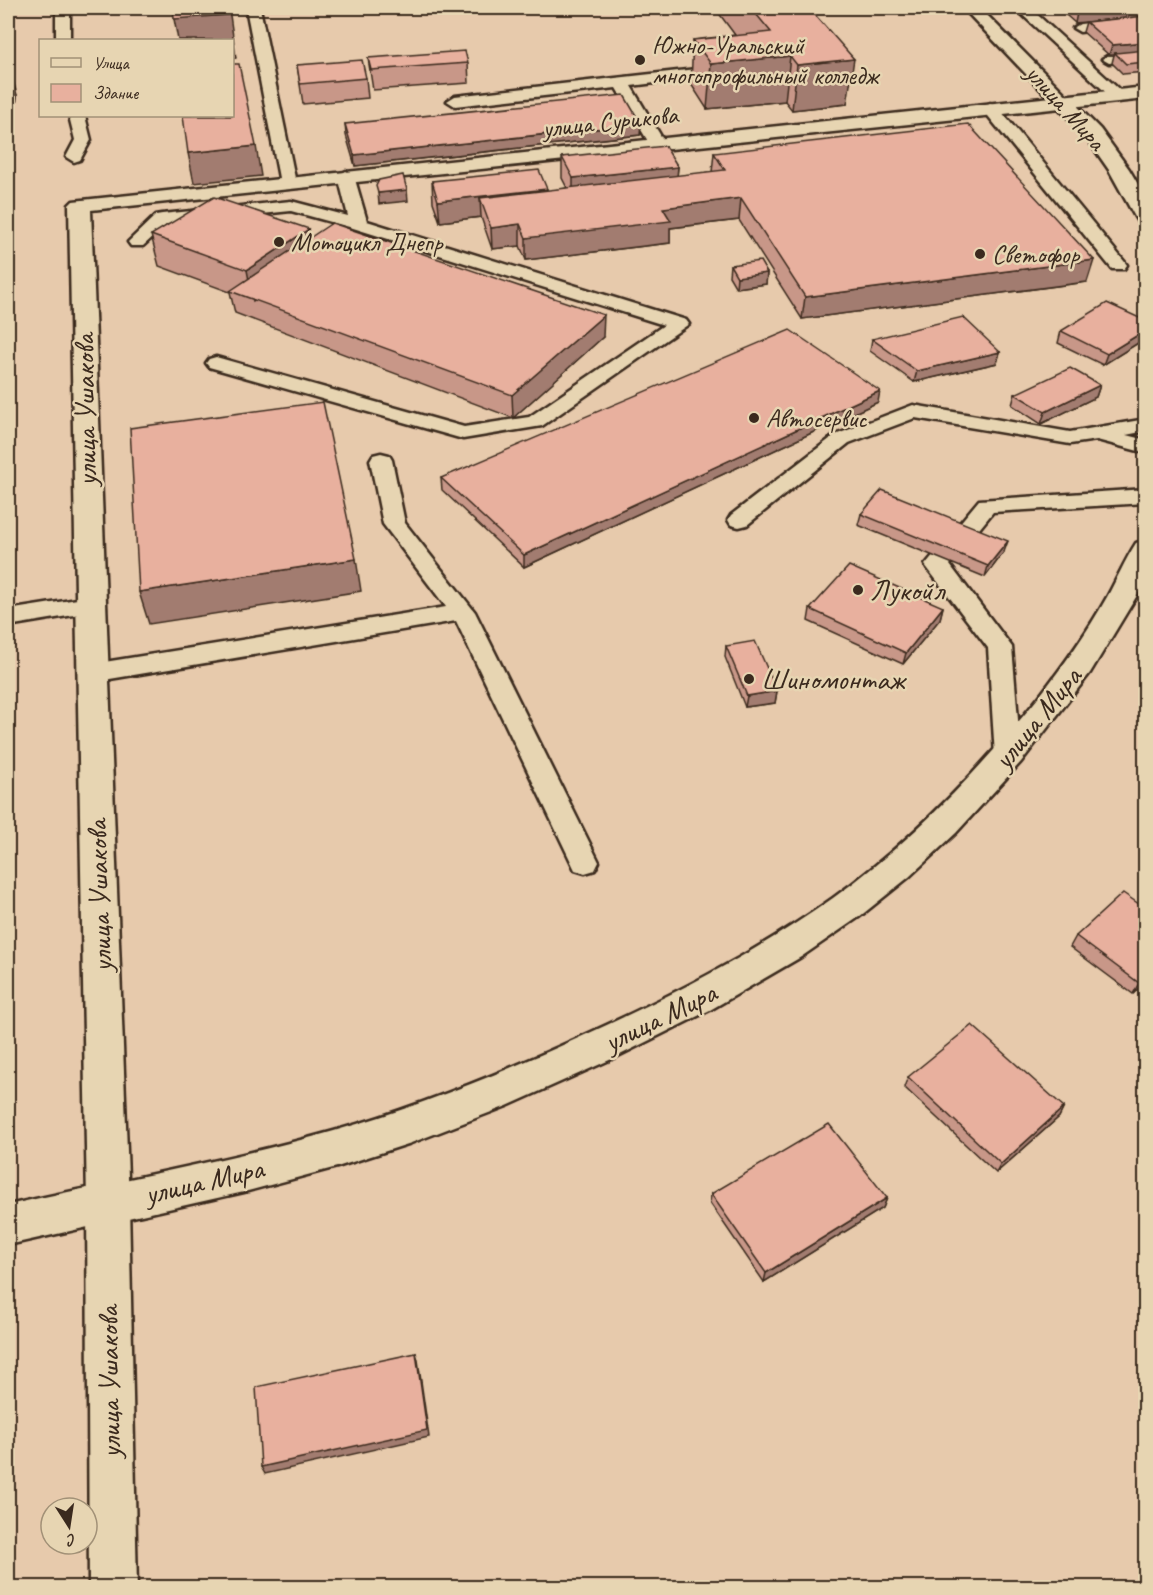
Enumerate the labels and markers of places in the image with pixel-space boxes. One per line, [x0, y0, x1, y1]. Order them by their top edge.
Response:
place label: Южно-Уральский многопрофильный колледж [652, 29, 881, 92]
marker: Южно-Уральский многопрофильный колледж [633, 53, 647, 67]
place label: Мотоцикл Днепр [291, 226, 444, 259]
marker: Мотоцикл Днепр [272, 235, 286, 249]
place label: Светофор [992, 238, 1080, 271]
marker: Светофор [973, 247, 987, 261]
place label: Автосервис [766, 402, 868, 435]
marker: Автосервис [747, 411, 761, 425]
place label: Лукойл [870, 571, 946, 609]
marker: Лукойл [851, 583, 865, 597]
place label: Шиномонтаж [761, 660, 907, 698]
marker: Шиномонтаж [742, 672, 756, 686]

